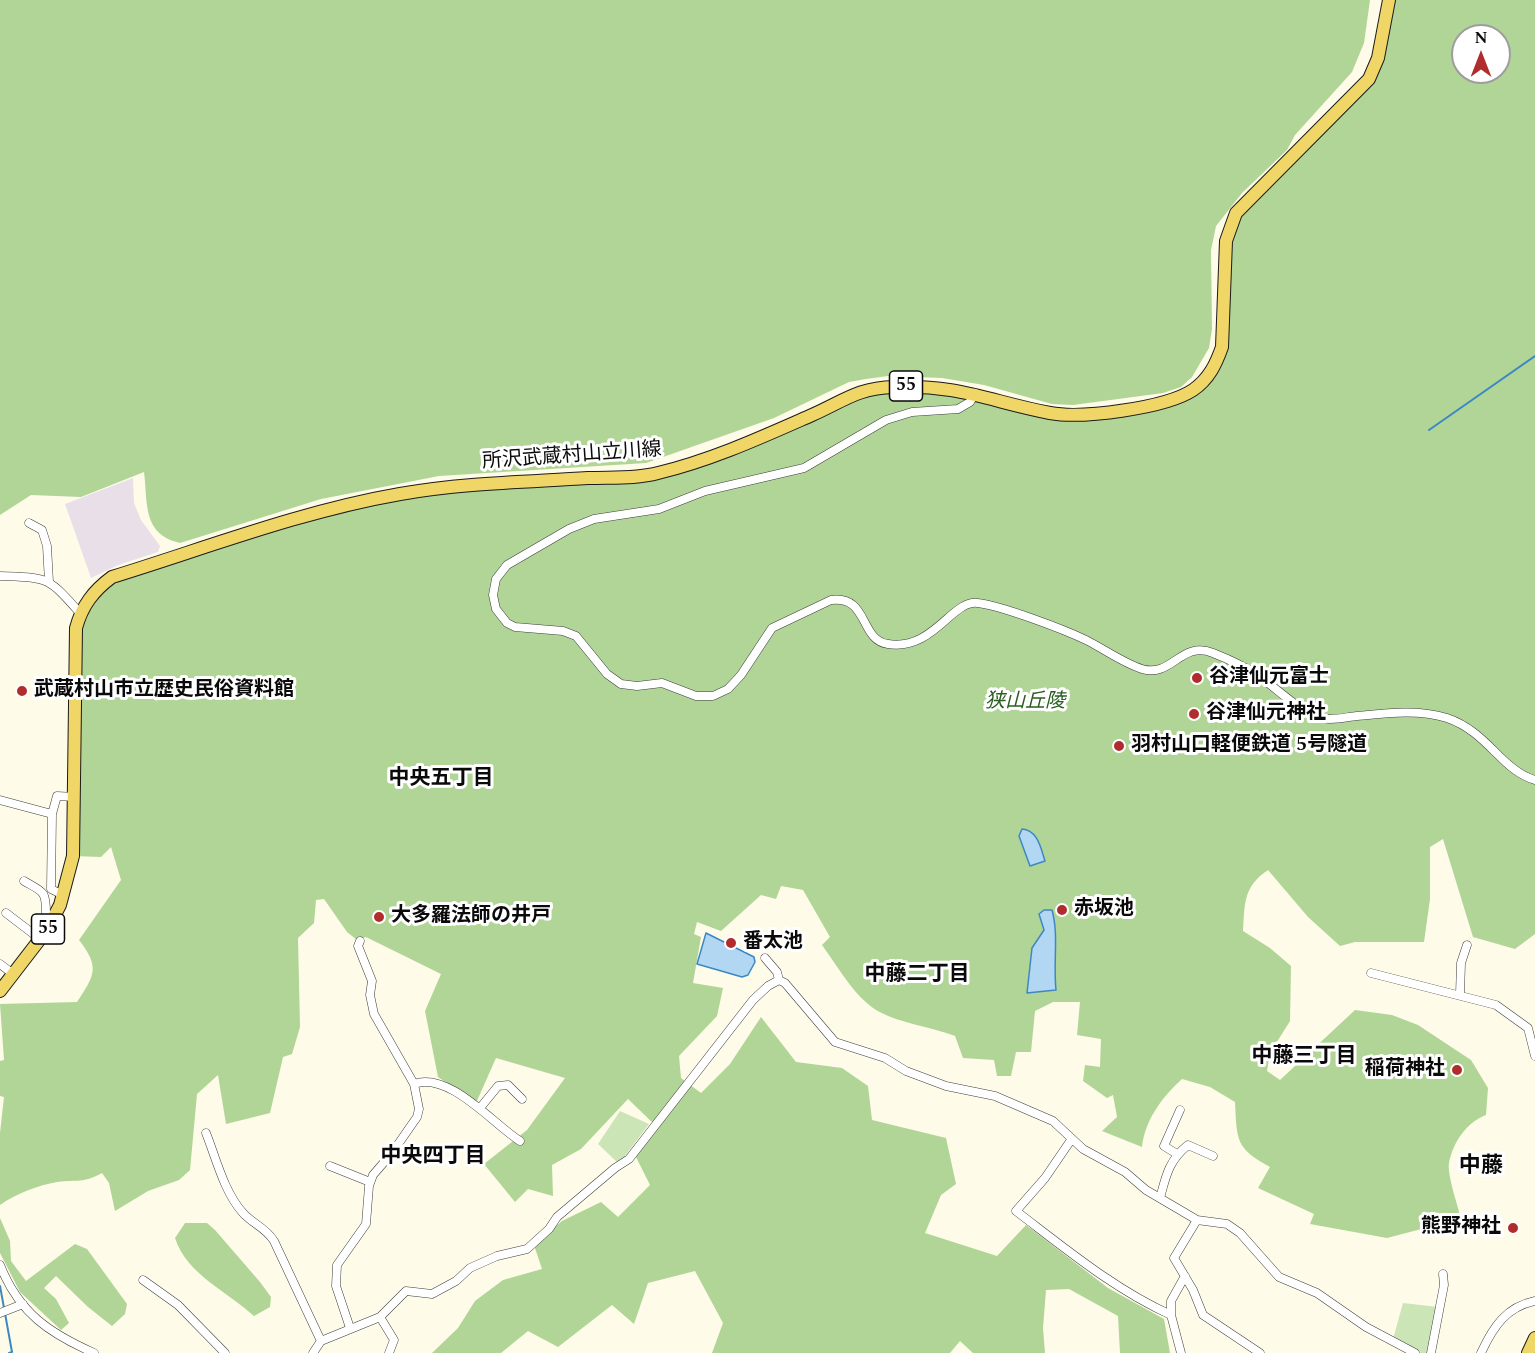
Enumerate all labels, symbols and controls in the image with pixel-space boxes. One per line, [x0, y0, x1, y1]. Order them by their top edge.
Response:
north arrow [1451, 24, 1511, 84]
text: N [1474, 26, 1488, 50]
road number: 55 [890, 371, 922, 401]
street label: 所沢武蔵村山立川線 [481, 439, 663, 475]
place label: 谷津仙元富士 [1209, 666, 1329, 690]
marker: 谷津仙元富士 [1190, 671, 1204, 685]
place label: 武蔵村山市立歴史民俗資料館 [34, 679, 294, 703]
marker: 武蔵村山市立歴史民俗資料館 [15, 684, 29, 698]
park label: 狭山丘陵 [985, 691, 1065, 715]
place label: 谷津仙元神社 [1206, 702, 1326, 726]
marker: 谷津仙元神社 [1187, 707, 1201, 721]
place label: 羽村山口軽便鉄道 5号隧道 [1131, 734, 1367, 758]
marker: 羽村山口軽便鉄道 5号隧道 [1112, 739, 1126, 753]
district label: 中央五丁目 [389, 767, 493, 793]
place label: 赤坂池 [1074, 898, 1134, 922]
marker: 赤坂池 [1055, 903, 1069, 917]
place label: 大多羅法師の井戸 [391, 905, 551, 929]
marker: 大多羅法師の井戸 [372, 910, 386, 924]
road number: 55 [32, 914, 64, 944]
place label: 番太池 [743, 931, 803, 955]
marker: 番太池 [724, 936, 738, 950]
district label: 中藤二丁目 [865, 963, 969, 989]
district label: 中藤三丁目 [1252, 1045, 1356, 1071]
place label: 稲荷神社 [1365, 1058, 1445, 1082]
marker: 稲荷神社 [1450, 1063, 1464, 1077]
district label: 中央四丁目 [381, 1145, 485, 1171]
district label: 中藤 [1459, 1155, 1503, 1181]
place label: 熊野神社 [1421, 1216, 1501, 1240]
marker: 熊野神社 [1506, 1221, 1520, 1235]

